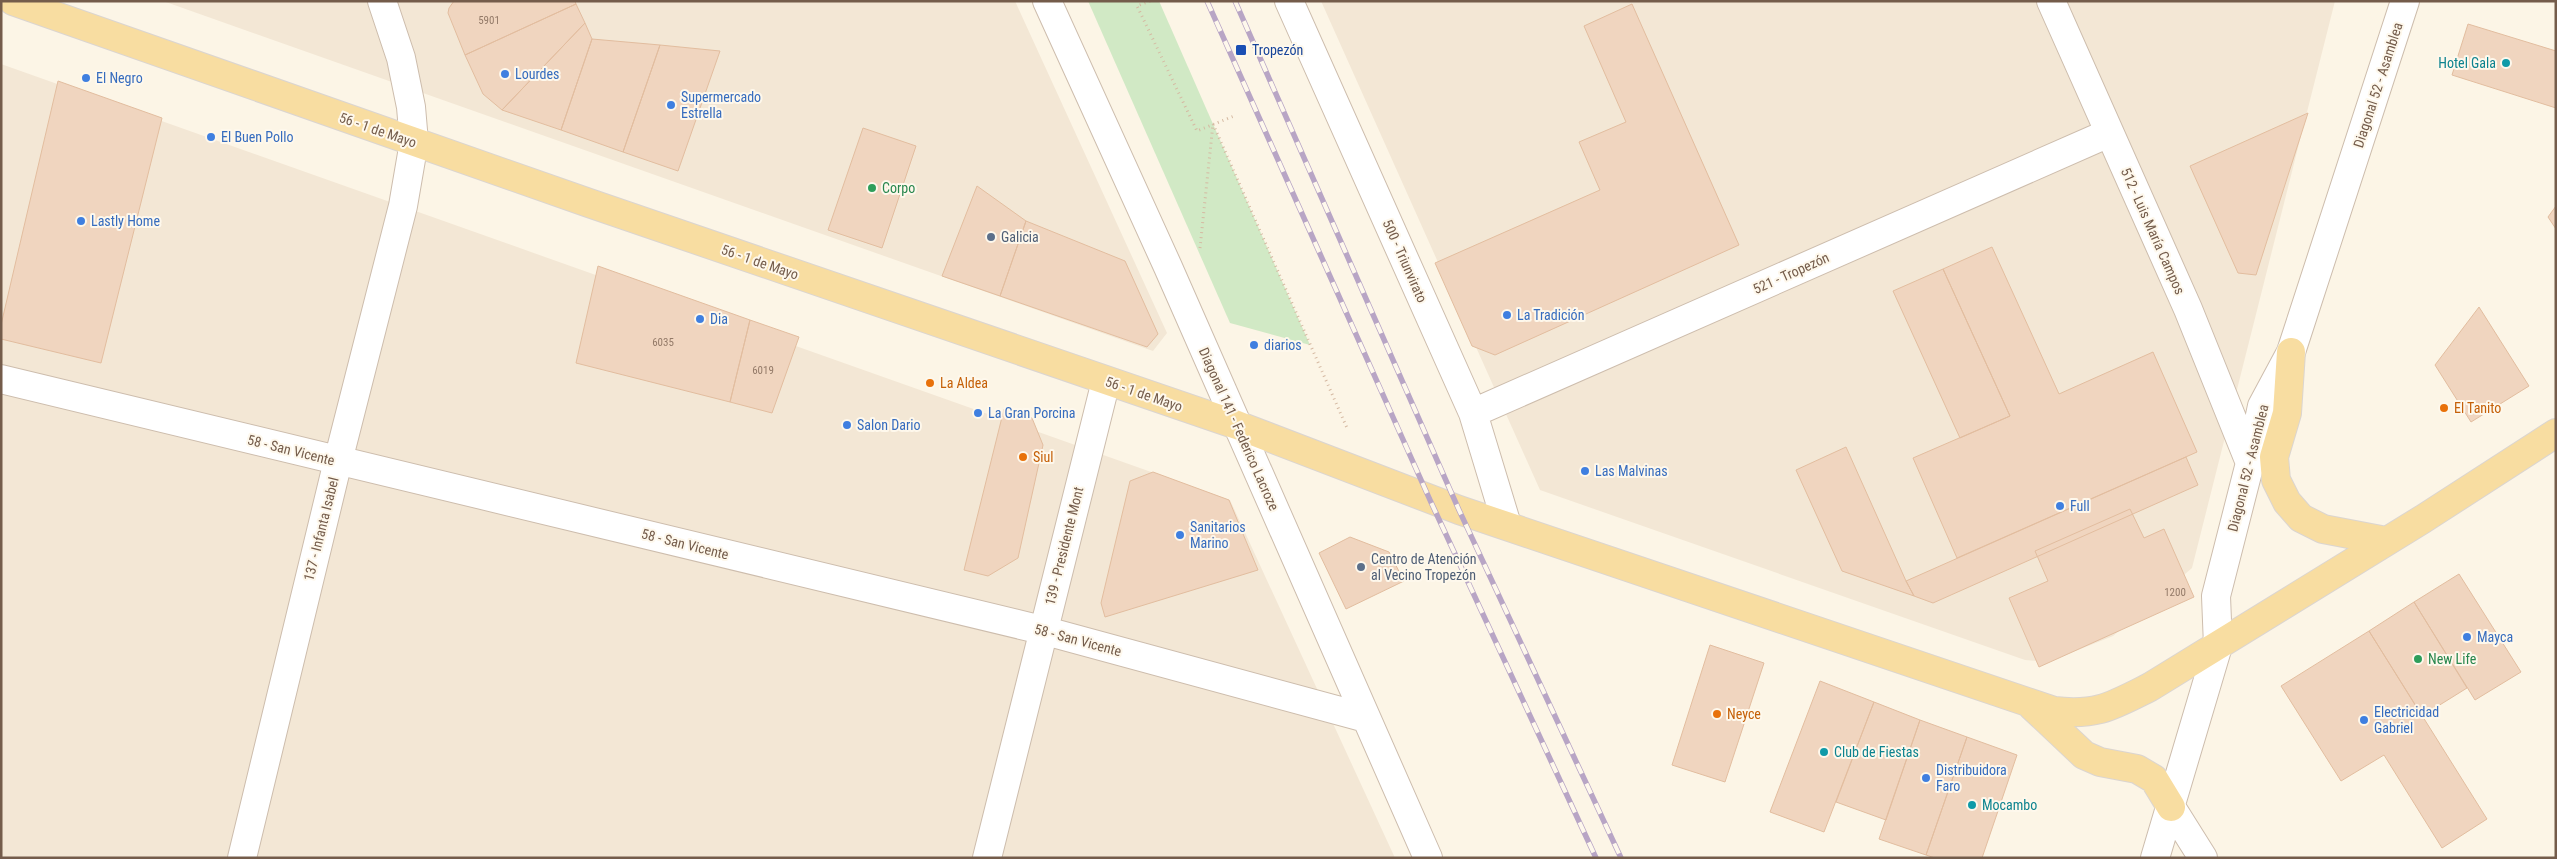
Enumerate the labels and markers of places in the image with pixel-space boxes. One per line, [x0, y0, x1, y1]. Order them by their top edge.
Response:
place label: Tropezón [1252, 42, 1303, 58]
marker: Tropezón [1234, 43, 1248, 57]
place label: Hotel Gala [2438, 55, 2496, 71]
marker: Hotel Gala [2500, 57, 2512, 69]
place label: Lourdes [515, 66, 559, 82]
marker: Lourdes [499, 68, 511, 80]
place label: El Negro [96, 70, 143, 86]
marker: El Negro [80, 72, 92, 84]
place label: Supermercado Estrella [681, 89, 761, 121]
marker: Supermercado Estrella [665, 99, 677, 111]
place label: El Buen Pollo [221, 129, 294, 145]
marker: El Buen Pollo [205, 131, 217, 143]
place label: Corpo [882, 180, 915, 196]
marker: Corpo [866, 182, 878, 194]
place label: Lastly Home [91, 213, 160, 229]
marker: Lastly Home [75, 215, 87, 227]
place label: Galicia [1001, 229, 1039, 245]
marker: Galicia [985, 231, 997, 243]
place label: La Tradición [1517, 307, 1584, 323]
marker: La Tradición [1501, 309, 1513, 321]
place label: Dia [710, 311, 728, 327]
marker: Dia [694, 313, 706, 325]
place label: diarios [1264, 337, 1302, 353]
marker: diarios [1248, 339, 1260, 351]
place label: La Aldea [940, 375, 988, 391]
marker: La Aldea [924, 377, 936, 389]
place label: El Tanito [2454, 400, 2501, 416]
marker: El Tanito [2438, 402, 2450, 414]
place label: La Gran Porcina [988, 405, 1076, 421]
marker: La Gran Porcina [972, 407, 984, 419]
place label: Salon Dario [857, 417, 920, 433]
marker: Salon Dario [841, 419, 853, 431]
place label: Siul [1033, 449, 1053, 465]
marker: Siul [1017, 451, 1029, 463]
place label: Las Malvinas [1595, 463, 1668, 479]
marker: Las Malvinas [1579, 465, 1591, 477]
place label: Full [2070, 498, 2090, 514]
marker: Full [2054, 500, 2066, 512]
place label: Sanitarios Marino [1190, 519, 1246, 551]
marker: Sanitarios Marino [1174, 529, 1186, 541]
place label: Centro de Atención al Vecino Tropezón [1371, 551, 1476, 583]
marker: Centro de Atención al Vecino Tropezón [1355, 561, 1367, 573]
place label: Mayca [2477, 629, 2513, 645]
marker: Mayca [2461, 631, 2473, 643]
place label: New Life [2428, 651, 2477, 667]
marker: New Life [2412, 653, 2424, 665]
place label: Electricidad Gabriel [2374, 704, 2439, 736]
place label: Neyce [1727, 706, 1761, 722]
marker: Neyce [1711, 708, 1723, 720]
marker: Electricidad Gabriel [2358, 714, 2370, 726]
place label: Club de Fiestas [1834, 744, 1919, 760]
marker: Club de Fiestas [1818, 746, 1830, 758]
place label: Distribuidora Faro [1936, 762, 2007, 794]
marker: Distribuidora Faro [1920, 772, 1932, 784]
place label: Mocambo [1982, 797, 2037, 813]
marker: Mocambo [1966, 799, 1978, 811]

